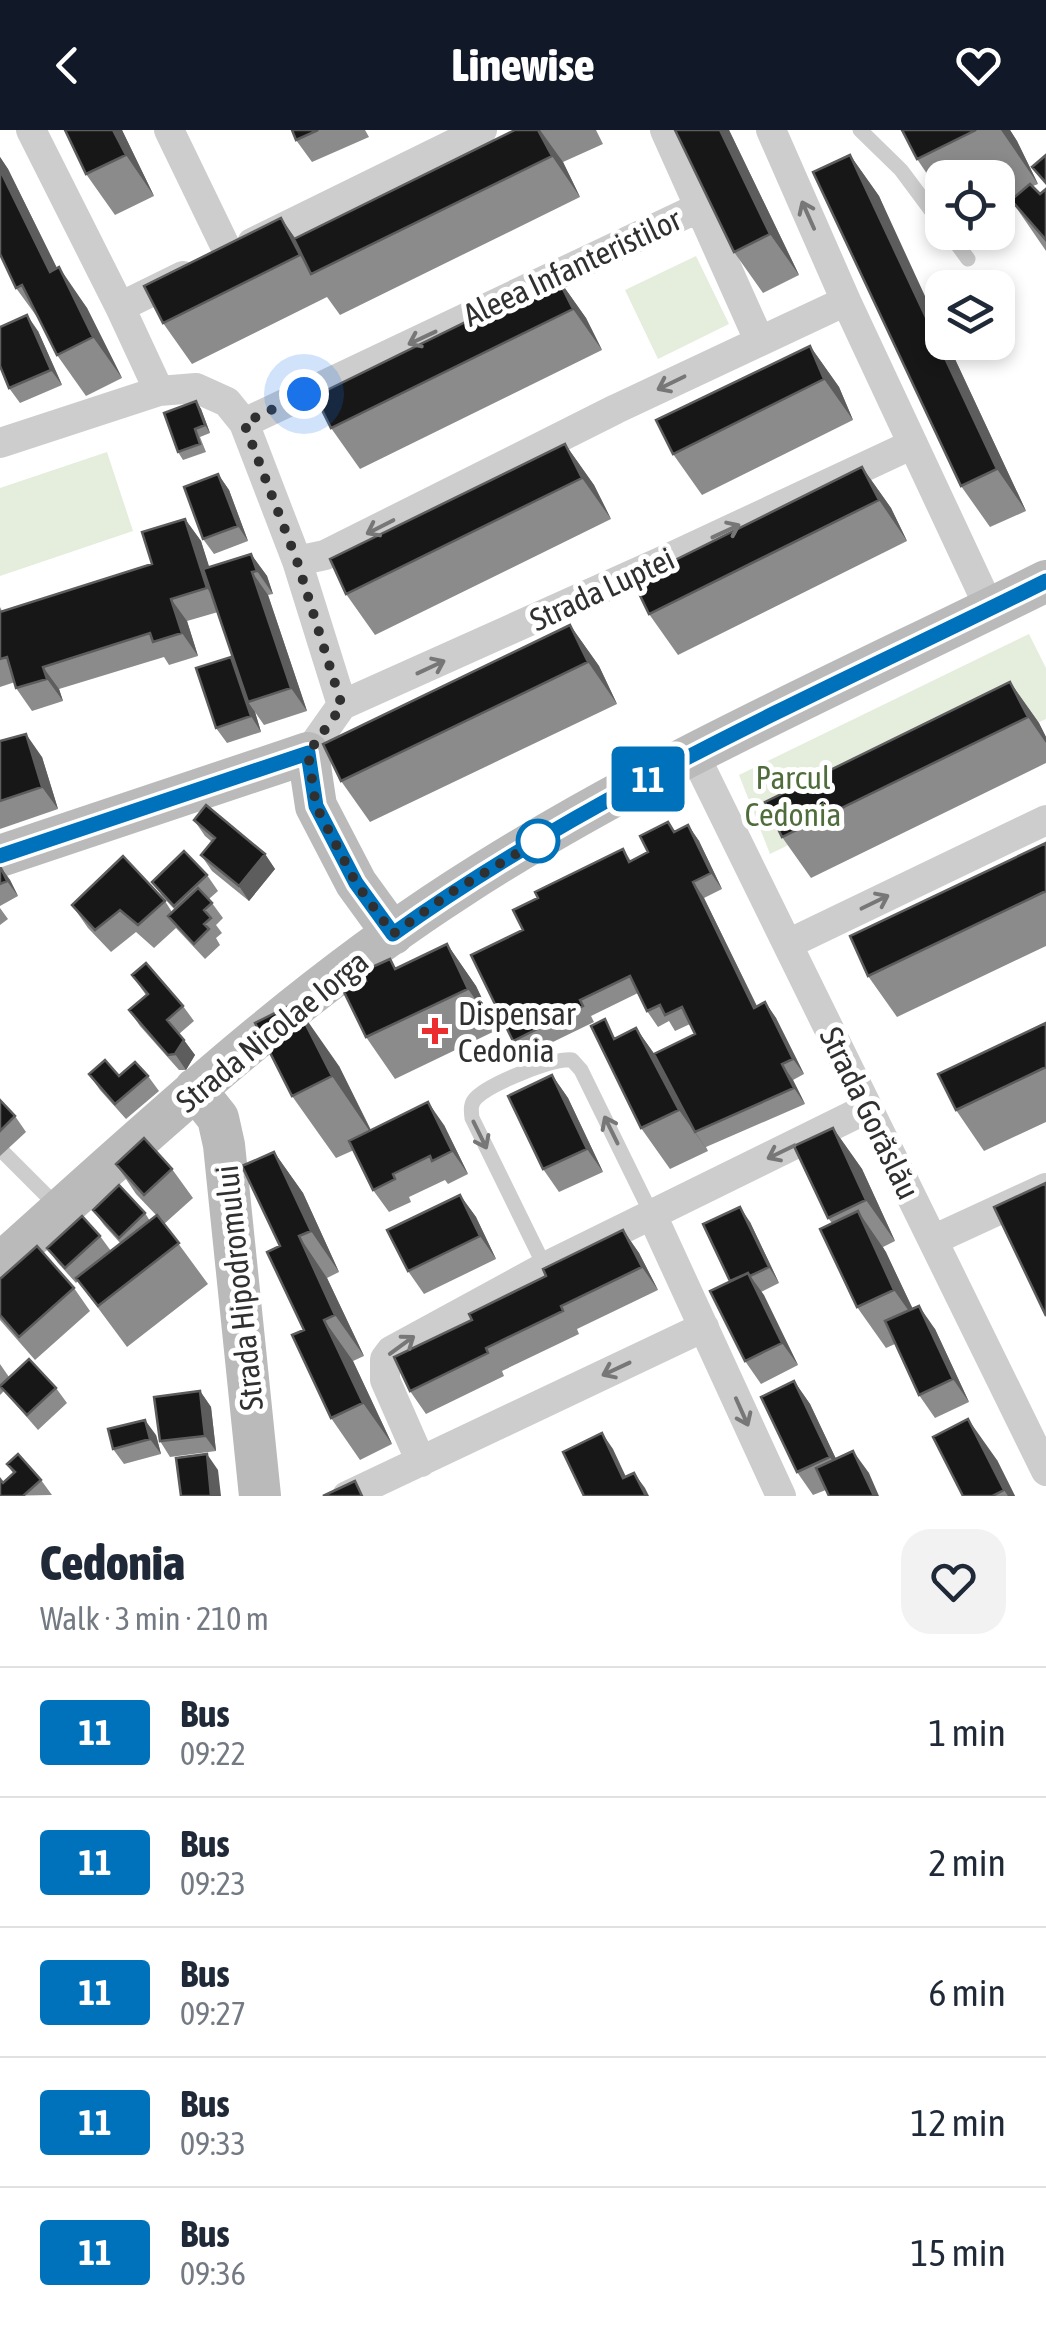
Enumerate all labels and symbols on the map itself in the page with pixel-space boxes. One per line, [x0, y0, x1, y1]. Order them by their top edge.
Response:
street label: Aleea Infanteristilor [457, 200, 687, 334]
one-way arrow [798, 200, 816, 231]
one-way arrow [408, 330, 438, 349]
your location [279, 369, 329, 419]
one-way arrow [657, 374, 687, 393]
one-way arrow [366, 519, 396, 538]
one-way arrow [711, 521, 741, 540]
street label: Strada Luptei [524, 540, 680, 638]
one-way arrow [415, 657, 446, 675]
line badge: 11 [603, 746, 693, 812]
park label: Parcul Cedonia [745, 759, 841, 833]
unlabelled marker [517, 820, 559, 862]
one-way arrow [860, 891, 890, 910]
street label: Strada Nicolae Iorga [169, 942, 375, 1120]
place label: Dispensar Cedonia [458, 995, 576, 1069]
marker: Dispensar Cedonia [422, 1018, 448, 1044]
street label: Strada Gorăslău [812, 1021, 928, 1205]
one-way arrow [600, 1116, 619, 1146]
one-way arrow [471, 1120, 490, 1150]
one-way arrow [767, 1143, 797, 1162]
street label: Strada Hipodromului [208, 1164, 270, 1412]
one-way arrow [388, 1335, 415, 1356]
one-way arrow [602, 1360, 632, 1379]
one-way arrow [734, 1396, 753, 1426]

